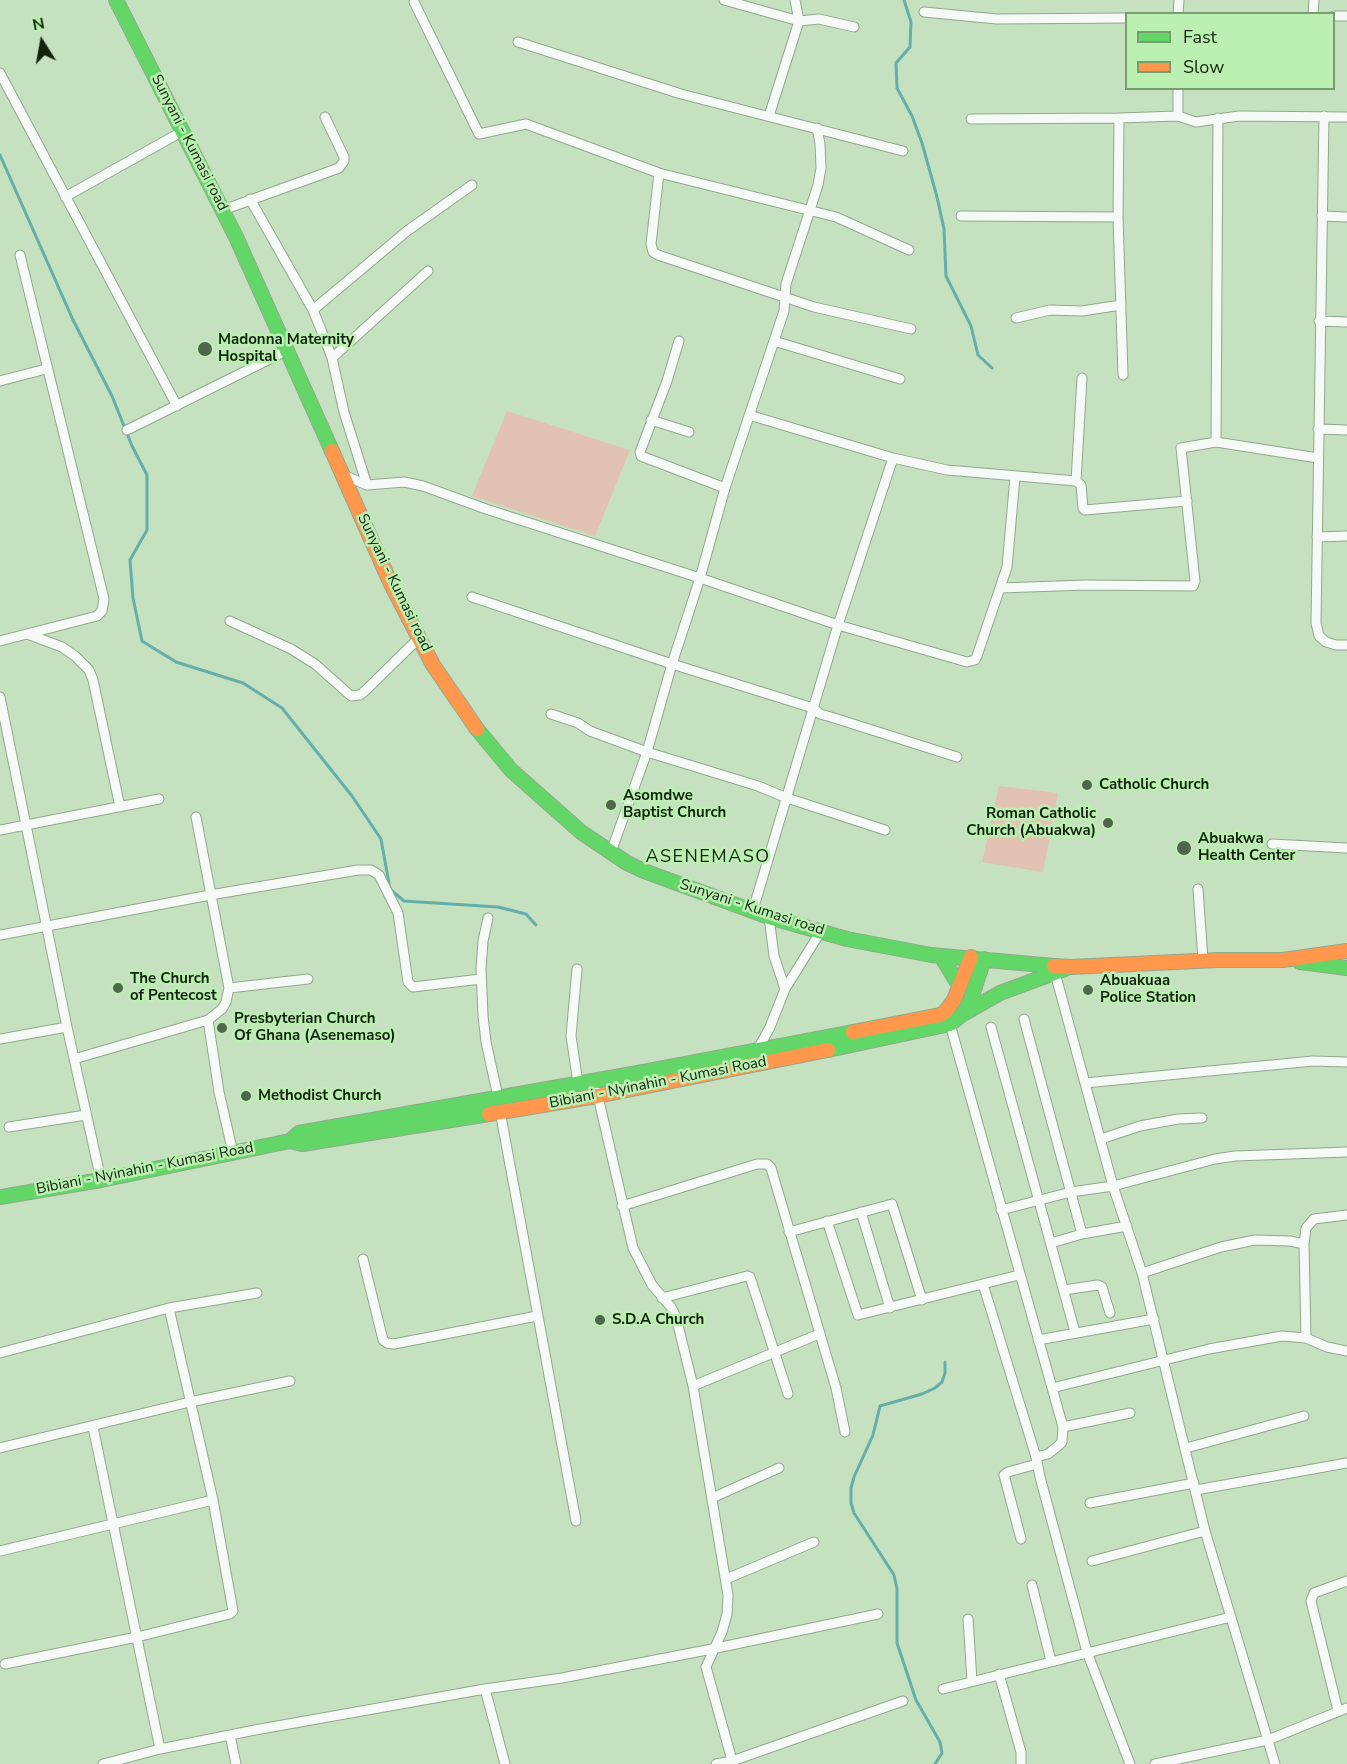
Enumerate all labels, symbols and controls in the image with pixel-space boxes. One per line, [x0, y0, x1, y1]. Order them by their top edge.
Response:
north arrow [12, 12, 72, 72]
text: N [31, 12, 47, 36]
legend [1125, 12, 1335, 90]
text: Fast [1183, 25, 1217, 49]
text: Slow [1183, 55, 1224, 79]
street label: Sunyani - Kumasi road [147, 72, 231, 214]
place label: Madonna Maternity Hospital [218, 331, 354, 366]
marker: Madonna Maternity Hospital [196, 340, 214, 358]
street label: Sunyani - Kumasi road [353, 511, 435, 655]
place label: Catholic Church [1099, 776, 1209, 794]
marker: Catholic Church [1080, 778, 1094, 792]
place label: Asomdwe Baptist Church [623, 787, 726, 822]
marker: Asomdwe Baptist Church [604, 798, 618, 812]
place label: Roman Catholic Church (Abuakwa) [966, 805, 1096, 840]
marker: Roman Catholic Church (Abuakwa) [1101, 816, 1115, 830]
place label: Abuakwa Health Center [1198, 830, 1295, 865]
marker: Abuakwa Health Center [1175, 839, 1193, 857]
district label: ASENEMASO [645, 847, 771, 869]
street label: Sunyani - Kumasi road [677, 876, 827, 940]
place label: The Church of Pentecost [130, 970, 217, 1005]
place label: Abuakuaa Police Station [1100, 972, 1196, 1007]
marker: The Church of Pentecost [111, 981, 125, 995]
marker: Abuakuaa Police Station [1081, 983, 1095, 997]
place label: Presbyterian Church Of Ghana (Asenemaso) [234, 1010, 396, 1045]
marker: Presbyterian Church Of Ghana (Asenemaso) [215, 1021, 229, 1035]
street label: Bibiani - Nyinahin - Kumasi Road [548, 1053, 768, 1113]
place label: Methodist Church [258, 1087, 381, 1105]
marker: Methodist Church [239, 1089, 253, 1103]
street label: Bibiani - Nyinahin - Kumasi Road [35, 1139, 255, 1199]
place label: S.D.A Church [612, 1311, 704, 1329]
marker: S.D.A Church [593, 1313, 607, 1327]

